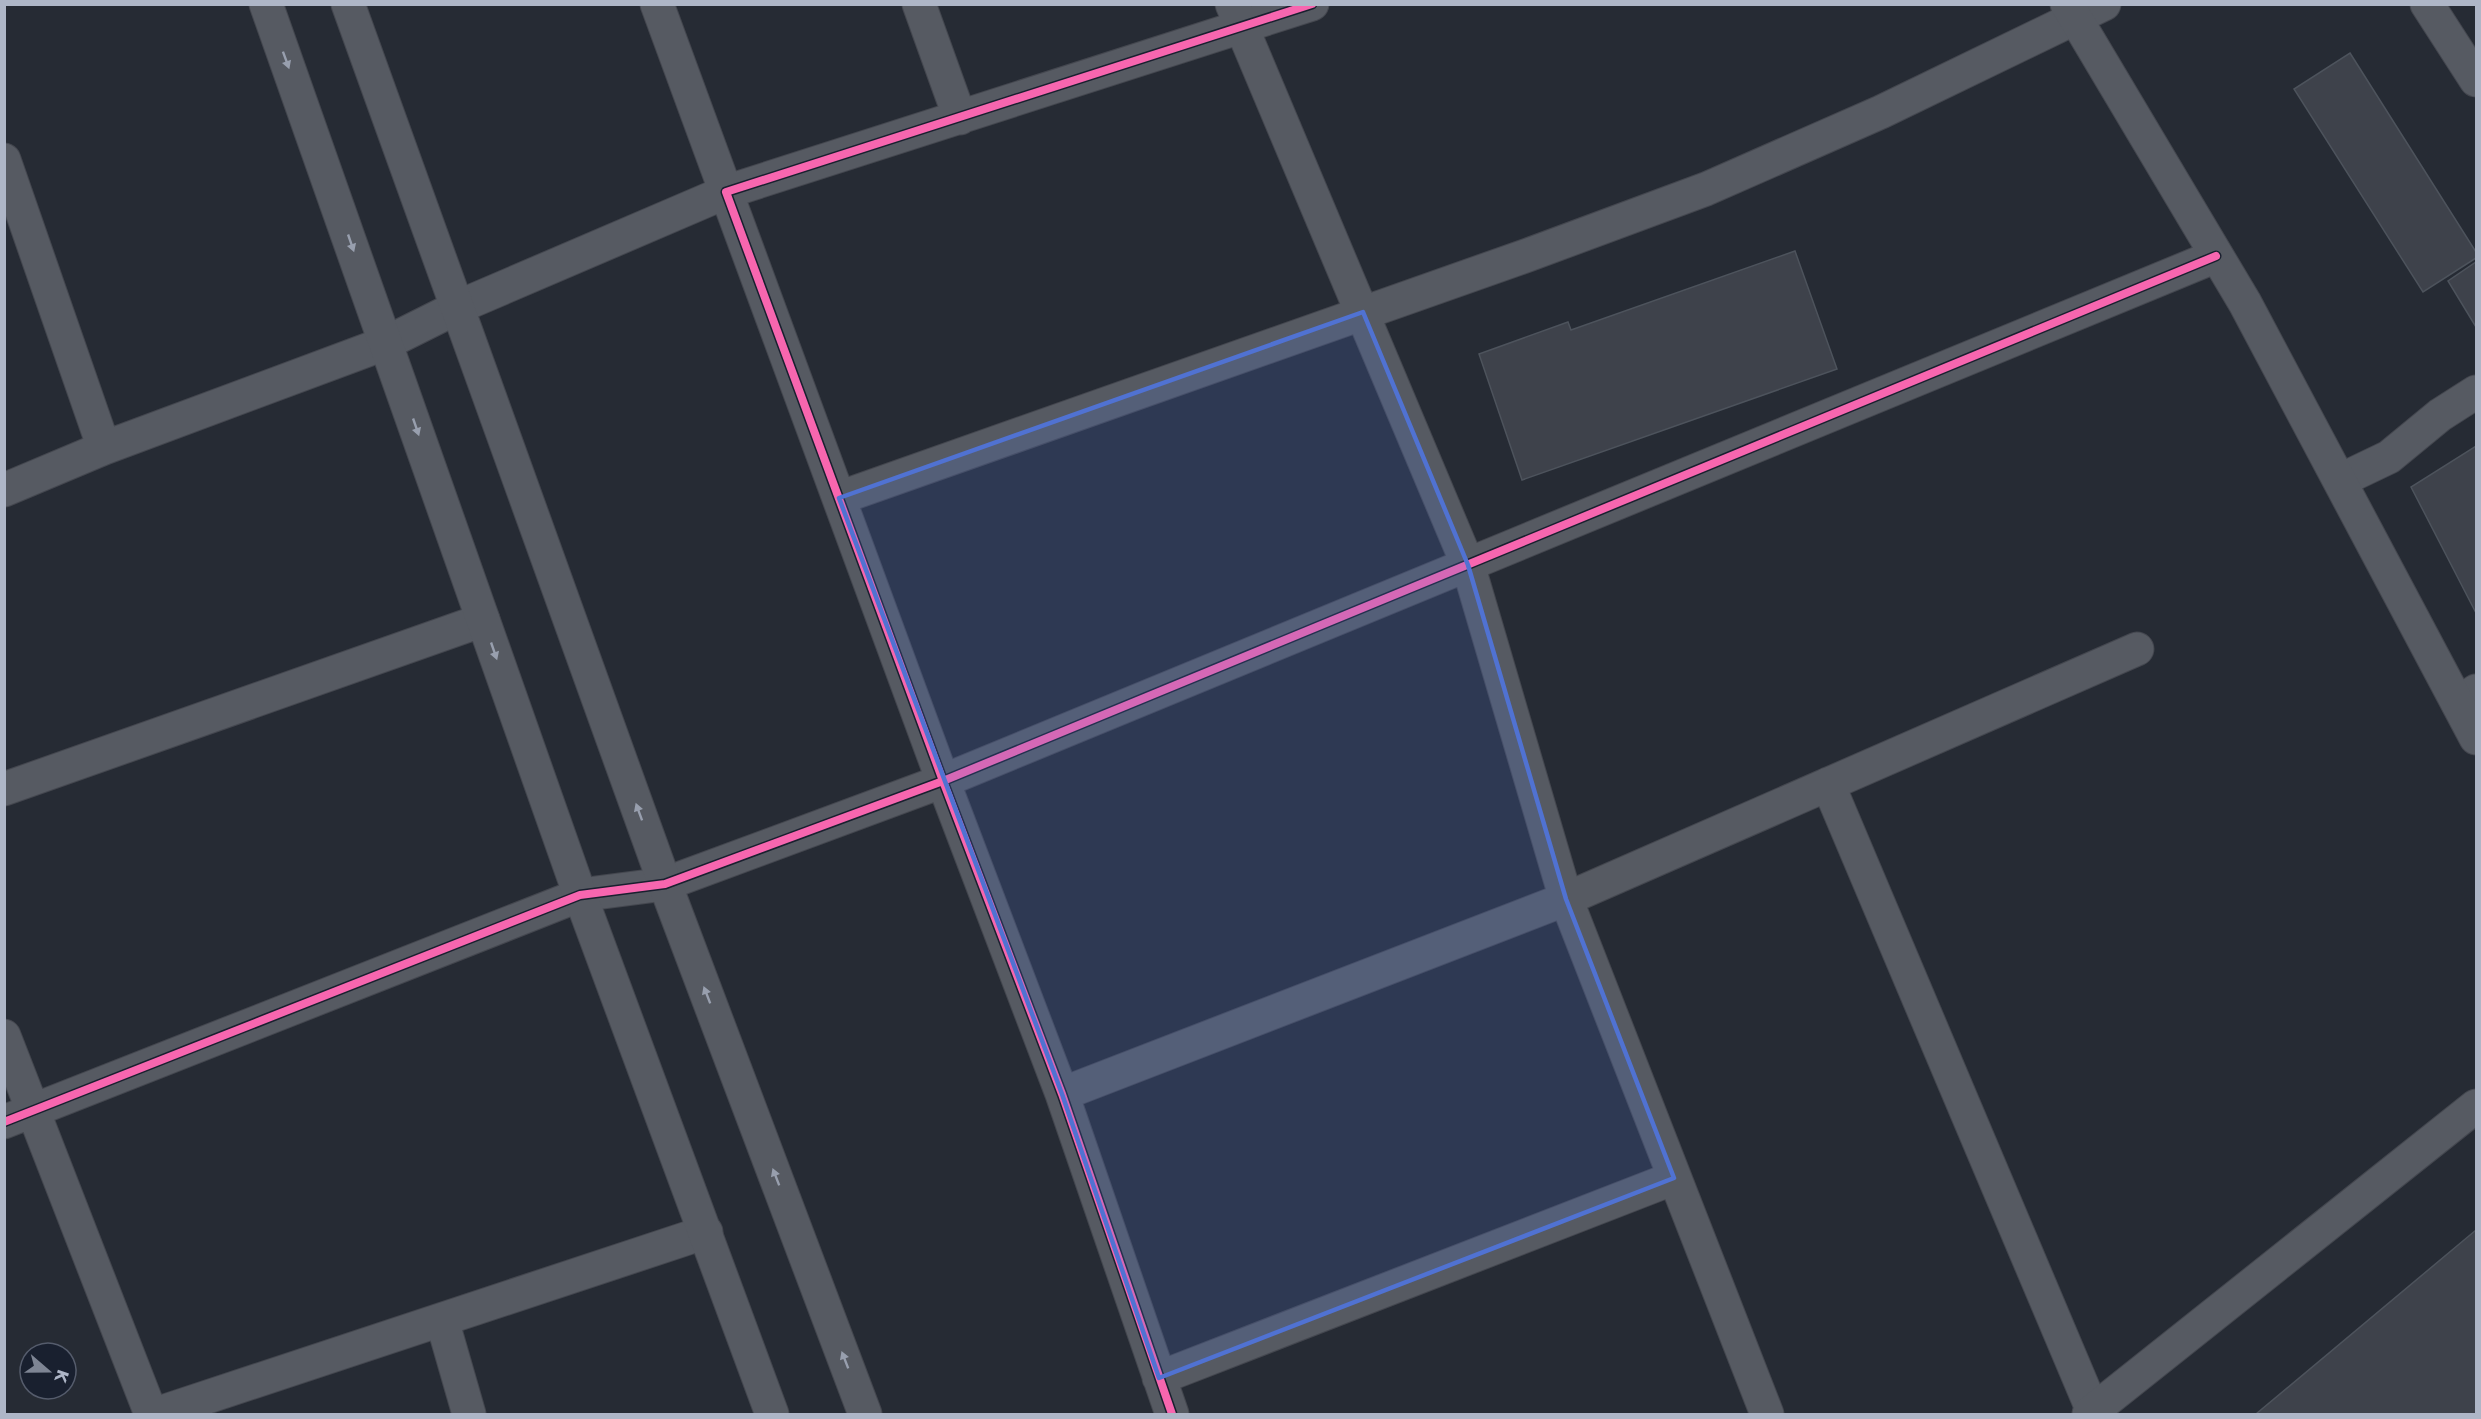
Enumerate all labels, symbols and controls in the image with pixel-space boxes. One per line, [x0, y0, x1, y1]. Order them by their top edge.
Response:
one-way arrow [281, 51, 291, 69]
one-way arrow [346, 235, 356, 253]
one-way arrow [411, 419, 421, 437]
one-way arrow [490, 642, 500, 660]
one-way arrow [634, 803, 644, 821]
one-way arrow [702, 986, 711, 1004]
one-way arrow [770, 1168, 780, 1186]
north arrow [18, 1341, 78, 1401]
one-way arrow [839, 1351, 849, 1369]
text: K [50, 1367, 73, 1386]

